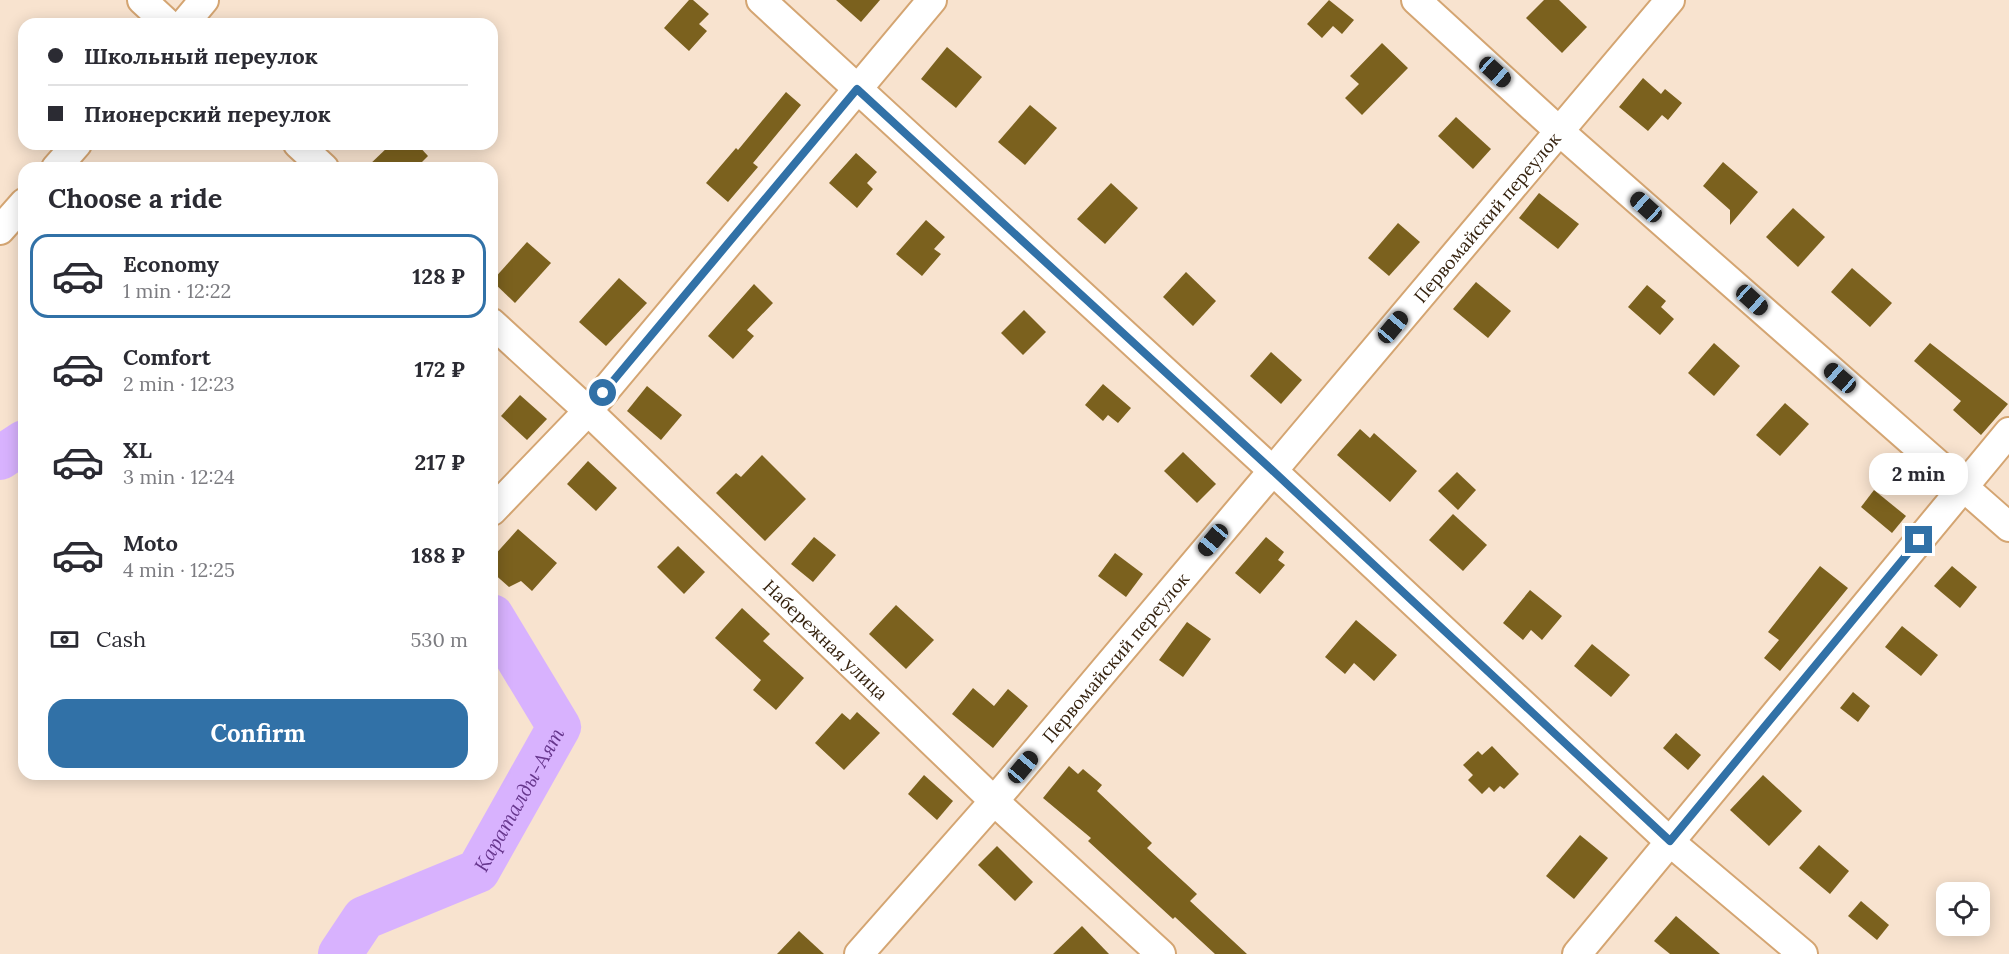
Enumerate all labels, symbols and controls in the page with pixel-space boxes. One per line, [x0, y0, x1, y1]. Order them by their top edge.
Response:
text: Школьный переулок [84, 42, 318, 70]
car [1476, 53, 1514, 91]
text: Пионерский переулок [84, 100, 331, 128]
street label: Первомайский переулок [1408, 127, 1565, 307]
text: Choose a ride [48, 181, 222, 215]
car [1627, 188, 1665, 226]
icon: car [51, 249, 105, 303]
text: Economy [123, 250, 219, 278]
text: 128 ₽ [412, 262, 465, 290]
text: 1 min · 12:22 [123, 278, 231, 303]
car [1733, 281, 1771, 319]
car [1375, 307, 1411, 347]
icon: car [51, 342, 105, 396]
text: Comfort [123, 343, 211, 371]
text: 172 ₽ [415, 355, 465, 383]
car [1821, 359, 1859, 397]
text: 2 min · 12:23 [123, 371, 235, 396]
route start [589, 379, 616, 406]
icon: car [51, 435, 105, 489]
text: XL [123, 436, 152, 464]
text: 217 ₽ [415, 448, 465, 476]
callout: 2 min [1870, 453, 1968, 495]
text: 2 min [1892, 461, 1945, 486]
text: 3 min · 12:24 [123, 464, 235, 489]
car [1195, 520, 1231, 560]
route end [1905, 526, 1932, 553]
icon: car [51, 528, 105, 582]
text: Moto [123, 529, 178, 557]
text: 188 ₽ [411, 541, 465, 569]
text: 4 min · 12:25 [123, 557, 235, 582]
street label: Первомайский переулок [1037, 567, 1194, 747]
street label: Набережная улица [759, 574, 893, 705]
icon: cash [48, 623, 81, 656]
text: Cash [96, 625, 146, 653]
text: 530 m [410, 627, 468, 652]
button: Confirm [48, 699, 468, 768]
water label: Караталды-Аят [468, 722, 569, 876]
car [1005, 747, 1041, 787]
map controls [1936, 882, 1990, 936]
button: locate [1936, 882, 1990, 936]

